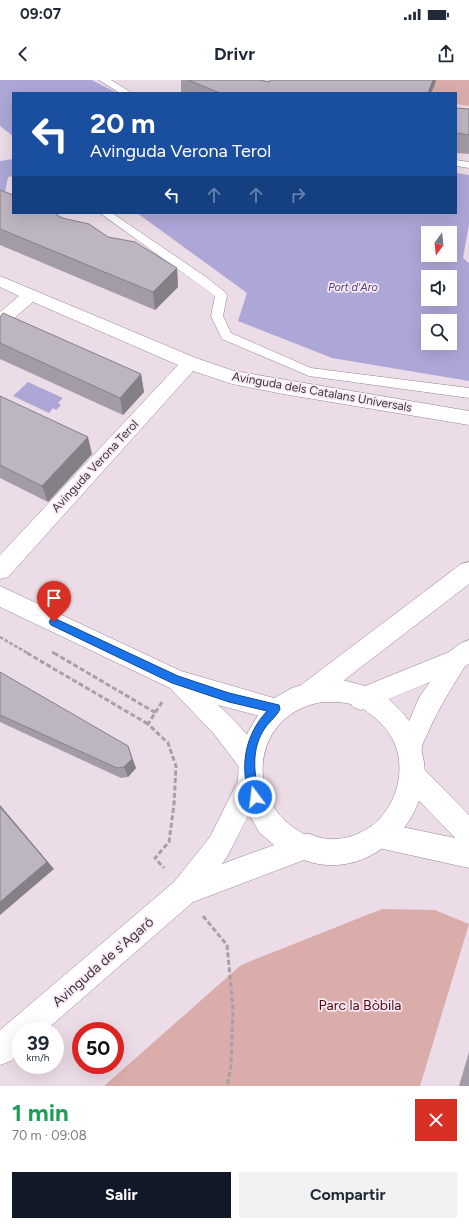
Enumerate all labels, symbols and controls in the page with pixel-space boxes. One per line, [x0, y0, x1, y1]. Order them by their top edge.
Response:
text: 09:07 [20, 5, 61, 23]
icon: back [12, 43, 34, 65]
text: Drivr [214, 43, 255, 65]
icon: share [435, 43, 457, 65]
text: 20 m [90, 106, 155, 140]
icon: left [24, 108, 76, 160]
text: Avinguda Verona Terol [90, 140, 271, 162]
icon: left [161, 184, 183, 206]
icon: ahead [203, 184, 225, 206]
icon: ahead [245, 184, 267, 206]
icon: right [287, 184, 309, 206]
north arrow [421, 226, 457, 262]
map controls [421, 226, 457, 350]
button: sound [421, 270, 457, 306]
water label: Port d'Aro [328, 281, 378, 294]
button: search [421, 314, 457, 350]
street label: Avinguda dels Catalans Universals [231, 369, 413, 415]
street label: Avinguda Verona Terol [49, 417, 141, 515]
pin [37, 581, 71, 622]
icon: arrive [43, 587, 65, 609]
position arrow [234, 776, 276, 818]
street label: Avinguda de s'Agaró [49, 913, 157, 1011]
park label: Parc la Bòbila [319, 997, 401, 1014]
speed limit sign: 50 [72, 1022, 124, 1074]
text: 39 [27, 1031, 49, 1055]
text: km/h [27, 1051, 49, 1064]
text: 1 min [12, 1098, 69, 1127]
button: close [415, 1099, 457, 1141]
text: 70 m · 09:08 [12, 1128, 87, 1143]
button: Salir [12, 1172, 231, 1218]
button: Compartir [239, 1172, 457, 1218]

